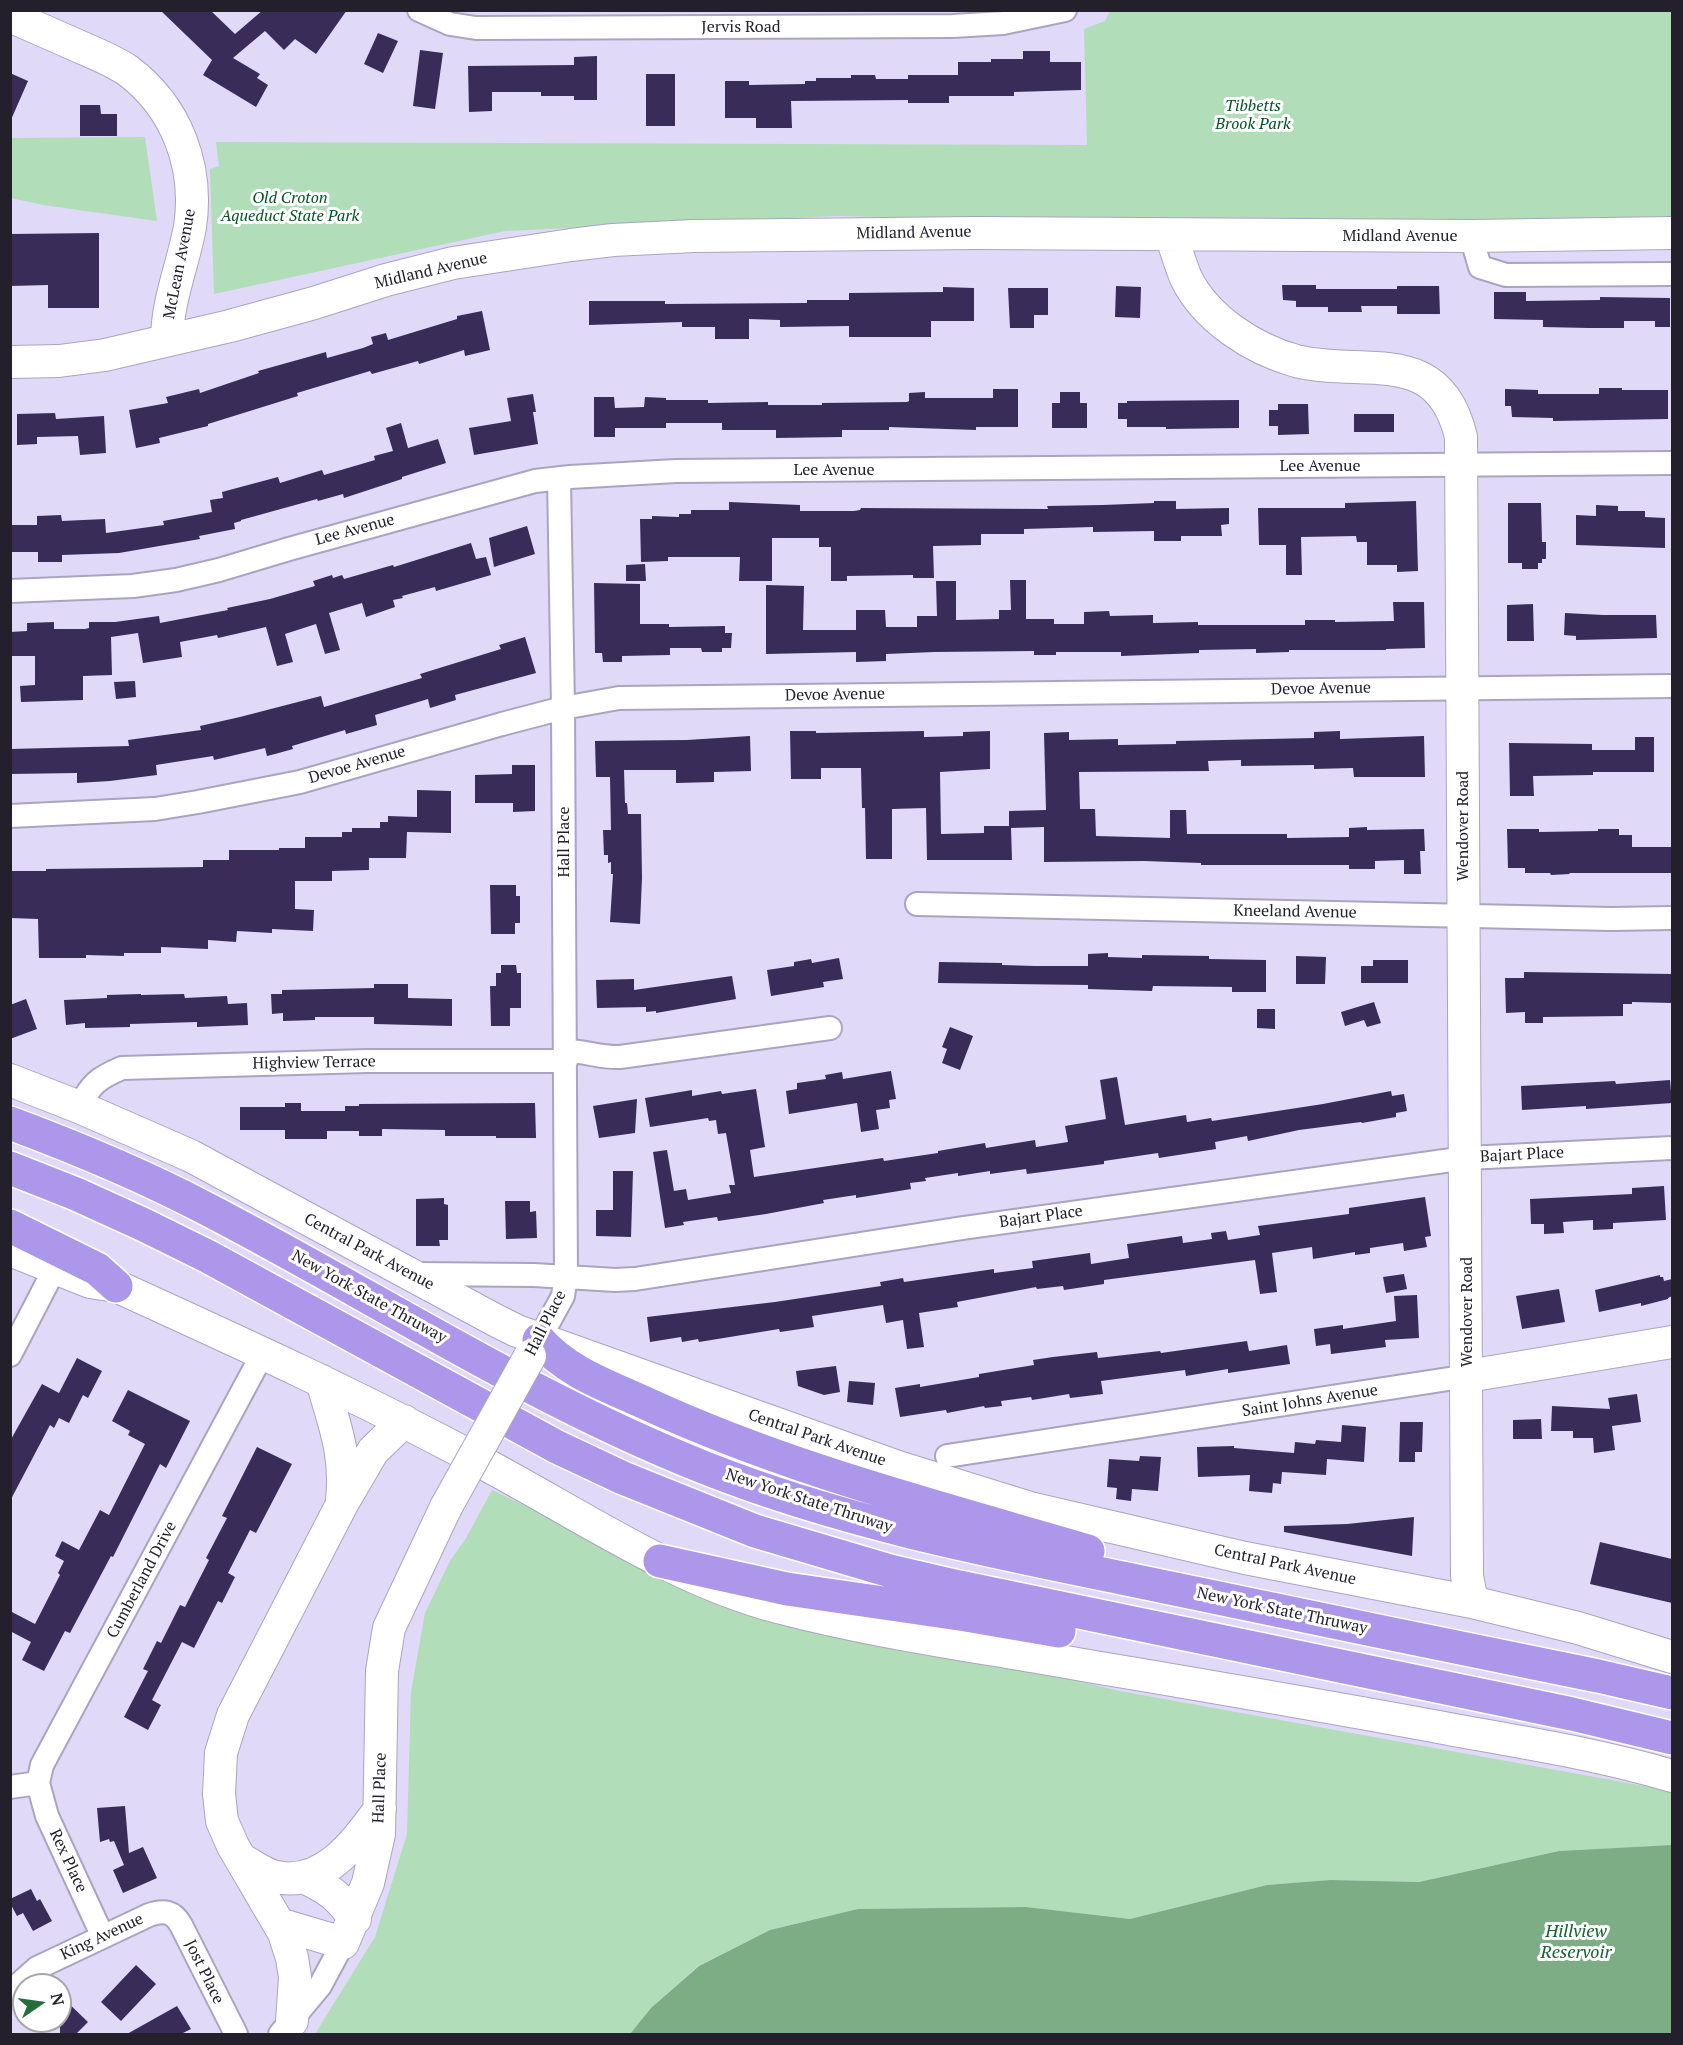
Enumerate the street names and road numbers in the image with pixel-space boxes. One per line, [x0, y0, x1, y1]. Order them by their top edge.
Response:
street label: Jervis Road [701, 17, 781, 37]
street label: McLean Avenue [160, 207, 200, 321]
street label: Midland Avenue [856, 222, 972, 244]
street label: Midland Avenue [1342, 226, 1458, 246]
street label: Midland Avenue [373, 249, 489, 293]
street label: Lee Avenue [1279, 456, 1361, 476]
street label: Lee Avenue [793, 460, 875, 480]
street label: Lee Avenue [313, 510, 397, 550]
street label: Devoe Avenue [1271, 679, 1371, 699]
street label: Devoe Avenue [785, 685, 885, 705]
street label: Devoe Avenue [306, 742, 408, 788]
street label: Wendover Road [1453, 771, 1473, 881]
street label: Hall Place [554, 807, 574, 877]
street label: Kneeland Avenue [1233, 901, 1357, 923]
street label: Highview Terrace [252, 1052, 376, 1074]
street label: Bajart Place [1479, 1143, 1565, 1167]
street label: Bajart Place [998, 1202, 1084, 1232]
street label: Central Park Avenue [301, 1210, 437, 1294]
street label: New York State Thruway [288, 1246, 450, 1348]
street label: Wendover Road [1457, 1257, 1477, 1367]
street label: Hall Place [521, 1287, 571, 1359]
street label: Saint Johns Avenue [1241, 1381, 1379, 1421]
street label: Central Park Avenue [746, 1405, 888, 1471]
street label: New York State Thruway [723, 1465, 895, 1537]
street label: Cumberland Drive [103, 1518, 181, 1642]
street label: Central Park Avenue [1212, 1541, 1358, 1589]
street label: New York State Thruway [1195, 1584, 1369, 1638]
street label: Hall Place [369, 1752, 391, 1824]
street label: Rex Place [45, 1826, 91, 1896]
street label: King Avenue [57, 1909, 147, 1965]
street label: Jost Place [180, 1937, 228, 2007]

